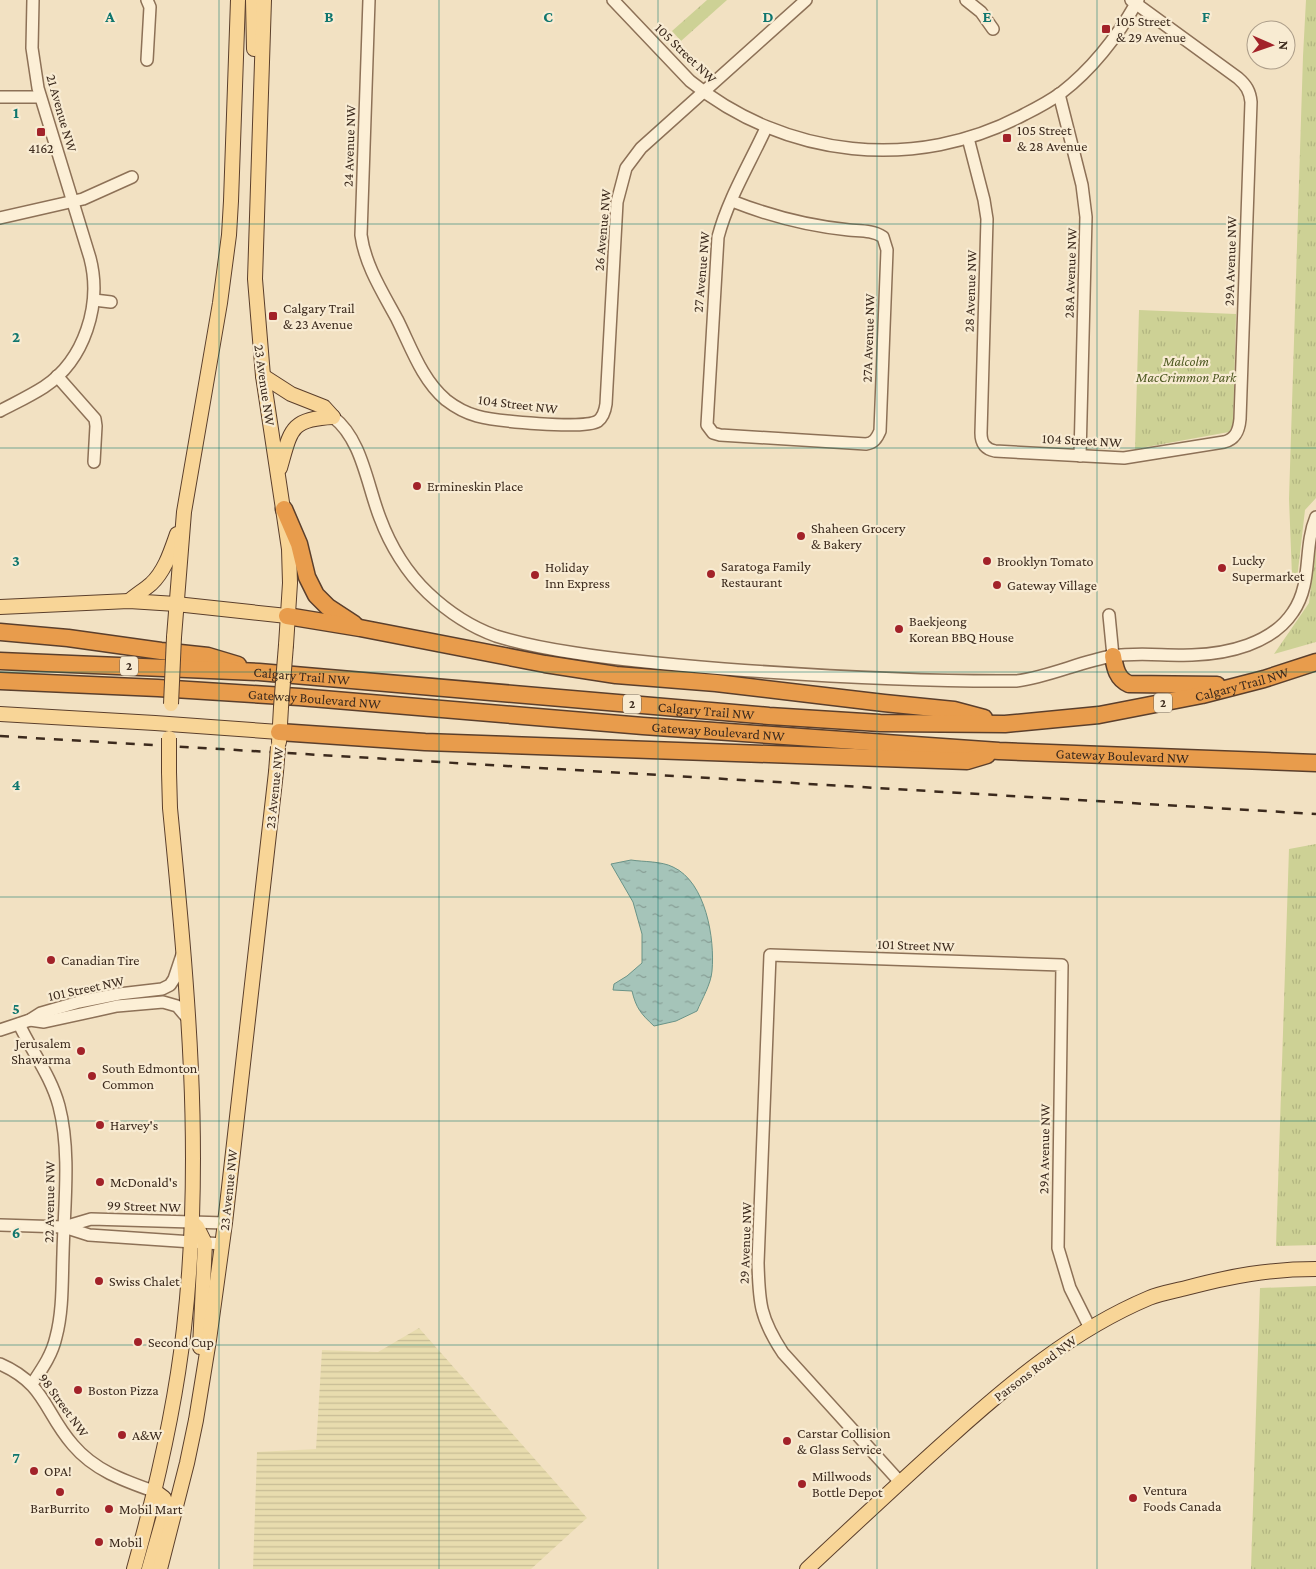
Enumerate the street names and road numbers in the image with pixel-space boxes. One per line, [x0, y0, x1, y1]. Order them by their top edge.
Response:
street label: 105 Street NW [652, 20, 720, 86]
street label: 21 Avenue NW [43, 72, 81, 154]
street label: 24 Avenue NW [340, 104, 358, 187]
street label: 26 Avenue NW [590, 188, 614, 272]
street label: 29A Avenue NW [1220, 216, 1240, 306]
street label: 28A Avenue NW [1060, 227, 1080, 319]
street label: 27 Avenue NW [689, 231, 713, 313]
street label: 28 Avenue NW [961, 249, 979, 333]
street label: 27A Avenue NW [858, 293, 878, 383]
street label: 23 Avenue NW [251, 343, 279, 427]
street label: 104 Street NW [477, 391, 559, 417]
street label: 104 Street NW [1042, 430, 1122, 450]
road number: 2 [120, 656, 138, 676]
street label: Calgary Trail NW [1194, 663, 1291, 704]
street label: Calgary Trail NW [253, 664, 351, 688]
street label: Gateway Boulevard NW [248, 686, 382, 712]
road number: 2 [623, 694, 641, 714]
road number: 2 [1154, 694, 1172, 712]
street label: Calgary Trail NW [657, 698, 755, 723]
street label: Gateway Boulevard NW [651, 719, 785, 744]
street label: Gateway Boulevard NW [1056, 745, 1189, 766]
street label: 23 Avenue NW [262, 746, 286, 830]
street label: 101 Street NW [877, 936, 955, 954]
street label: 101 Street NW [47, 972, 126, 1004]
street label: 29A Avenue NW [1035, 1104, 1053, 1194]
street label: 23 Avenue NW [216, 1148, 240, 1232]
street label: 22 Avenue NW [40, 1161, 58, 1243]
street label: 99 Street NW [107, 1197, 182, 1215]
street label: 29 Avenue NW [736, 1201, 754, 1284]
street label: Parsons Road NW [991, 1332, 1080, 1404]
street label: 98 Street NW [36, 1370, 93, 1440]

